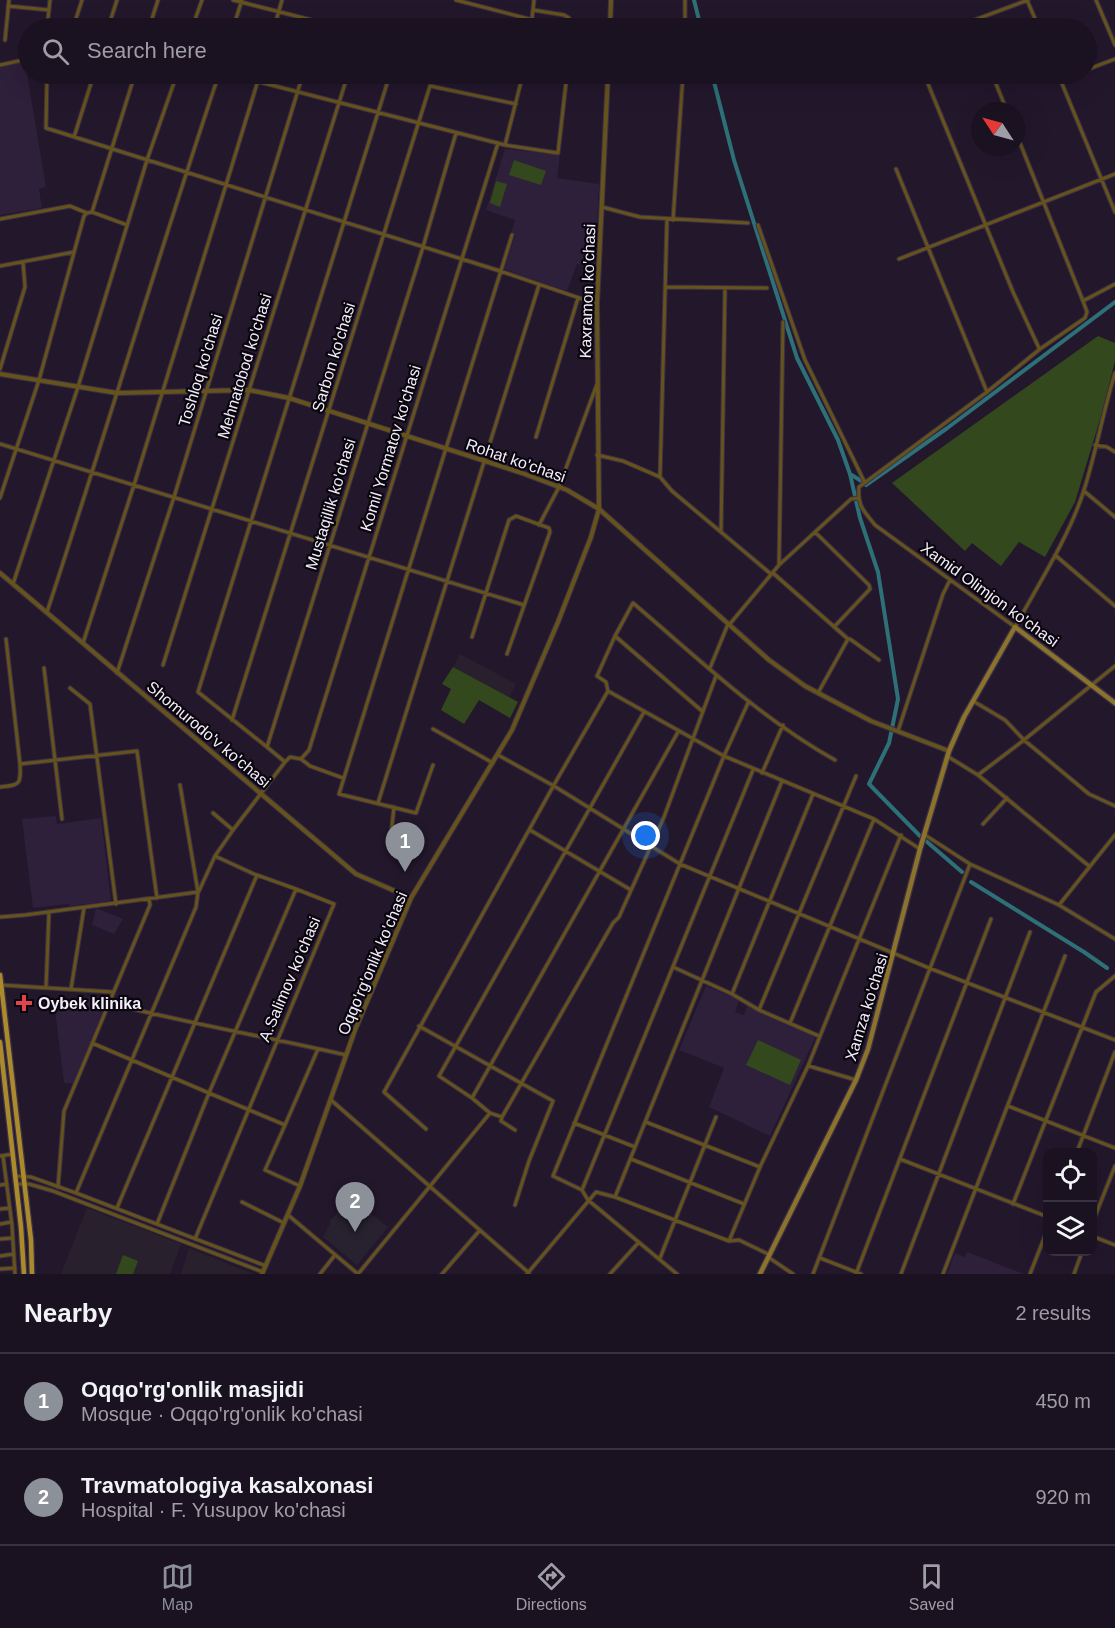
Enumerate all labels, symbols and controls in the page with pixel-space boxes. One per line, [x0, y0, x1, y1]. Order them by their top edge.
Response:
search box [18, 18, 1097, 84]
icon: search [39, 35, 72, 68]
text: Search here [87, 38, 207, 63]
north arrow [971, 102, 1025, 156]
street label: Kaxramon ko'chasi [577, 223, 598, 359]
street label: Mehnatobod ko'chasi [214, 292, 275, 441]
street label: Sarbon ko'chasi [309, 300, 358, 414]
street label: Toshloq ko'chasi [175, 312, 226, 429]
street label: Komil Yormatov ko'chasi [357, 363, 424, 533]
street label: Rohat ko'chasi [464, 435, 568, 486]
street label: Mustaqillik ko'chasi [302, 436, 359, 572]
street label: Xamid Olimjon ko'chasi [918, 539, 1062, 650]
street label: Shomurodo'v ko'chasi [144, 678, 274, 791]
your location [631, 821, 660, 850]
pin: 1 [386, 822, 424, 872]
street label: Oqqo'rg'onlik ko'chasi [335, 889, 410, 1037]
street label: A.Salimov ko'chasi [255, 914, 323, 1044]
street label: Xamza ko'chasi [842, 951, 891, 1063]
marker: Oybek klinika [15, 994, 33, 1012]
place label: Oybek klinika [38, 995, 141, 1012]
map controls [1043, 1148, 1097, 1256]
button: locate [1043, 1148, 1097, 1202]
pin: 2 [336, 1182, 374, 1232]
button: layers [1043, 1202, 1097, 1256]
text: Nearby [24, 1298, 112, 1328]
text: 2 results [1015, 1302, 1091, 1324]
text: Oqqo'rg'onlik masjidi [81, 1377, 304, 1402]
text: 1 [38, 1390, 49, 1412]
text: 450 m [1035, 1390, 1091, 1412]
text: Mosque · Oqqo'rg'onlik ko'chasi [81, 1403, 363, 1425]
text: Travmatologiya kasalxonasi [81, 1473, 373, 1498]
text: 2 [38, 1486, 49, 1508]
text: 920 m [1035, 1486, 1091, 1508]
text: Hospital · F. Yusupov ko'chasi [81, 1499, 346, 1521]
tab: Map [161, 1560, 194, 1614]
tab: Directions [516, 1560, 587, 1614]
tab: Saved [909, 1560, 954, 1614]

